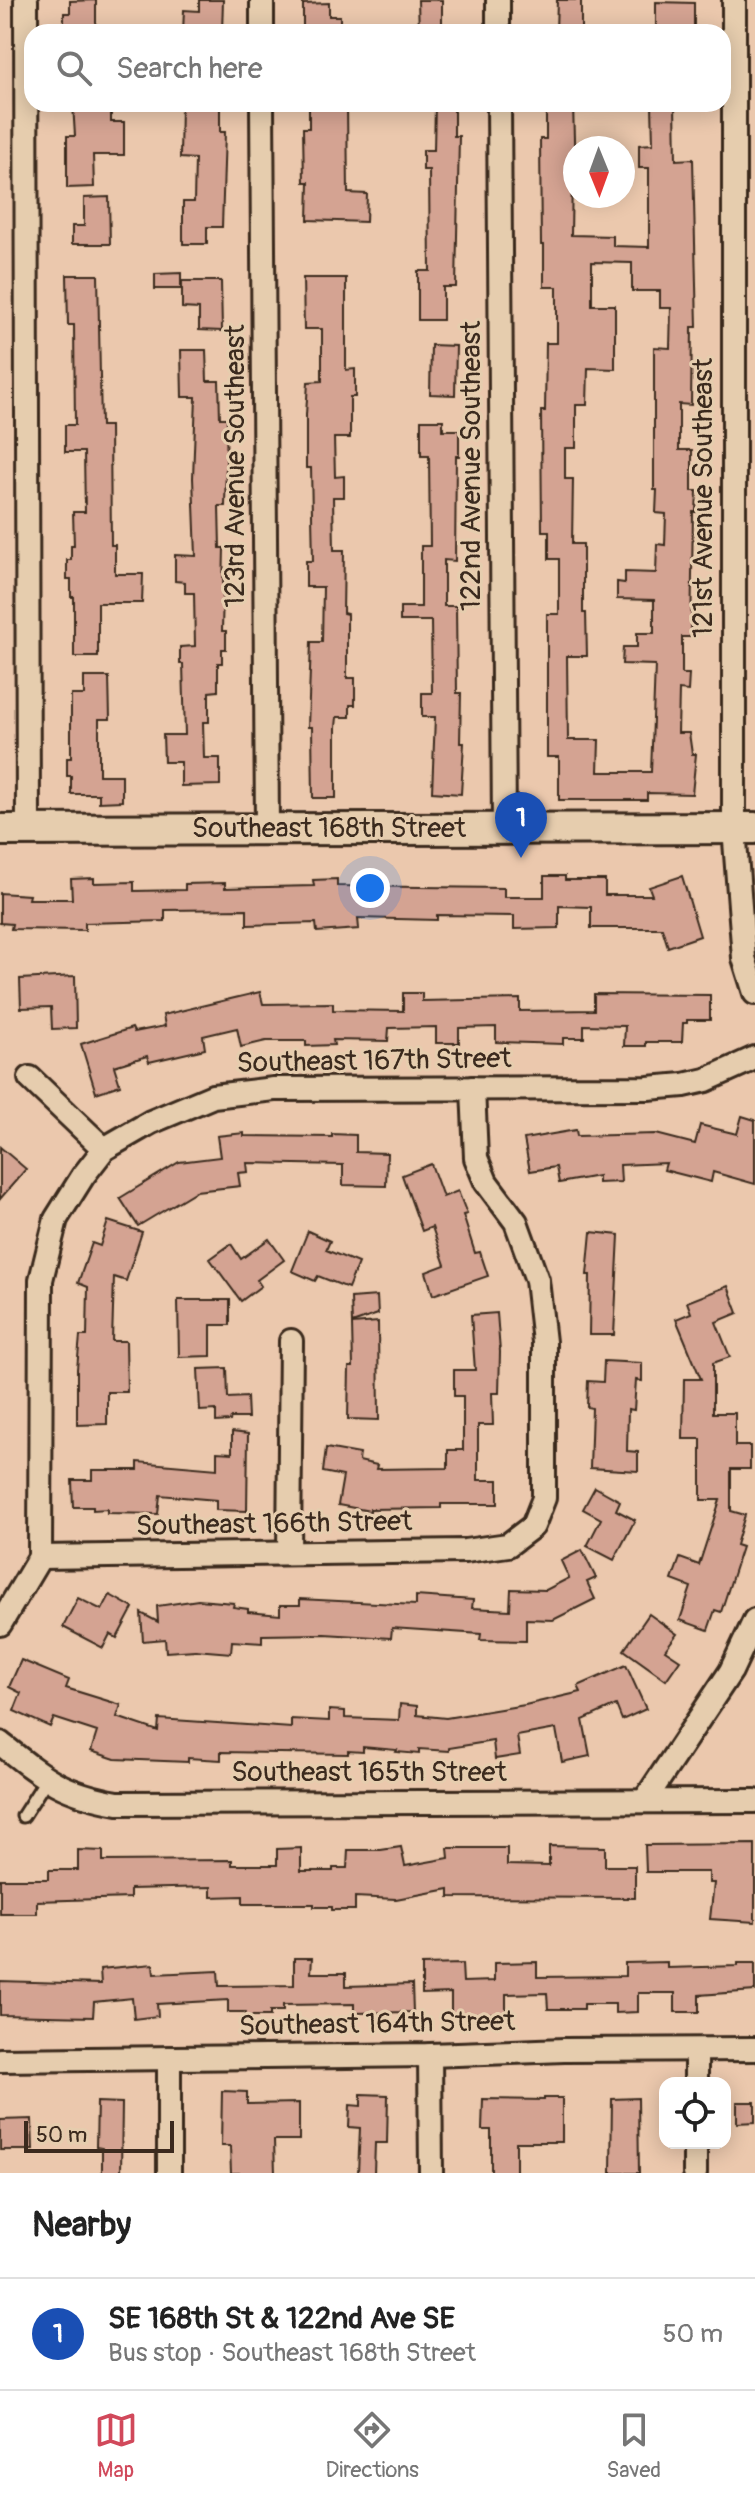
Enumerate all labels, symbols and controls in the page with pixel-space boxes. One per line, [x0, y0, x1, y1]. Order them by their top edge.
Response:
search box [24, 24, 731, 112]
icon: search [52, 46, 96, 90]
text: Search here [116, 50, 263, 87]
north arrow [563, 136, 635, 208]
street label: 122nd Avenue Southeast [454, 320, 489, 611]
street label: 123rd Avenue Southeast [218, 324, 253, 608]
street label: 121st Avenue Southeast [686, 357, 721, 638]
pin: 1 [495, 792, 547, 858]
street label: Southeast 168th Street [192, 811, 467, 846]
your location [350, 868, 390, 908]
street label: Southeast 167th Street [236, 1041, 512, 1081]
street label: Southeast 166th Street [135, 1504, 413, 1544]
street label: Southeast 165th Street [231, 1755, 507, 1790]
street label: Southeast 164th Street [238, 2004, 516, 2044]
map controls [659, 2077, 731, 2149]
button: locate [659, 2077, 731, 2149]
scale bar [24, 2117, 174, 2153]
text: 50 m [36, 2121, 87, 2149]
text: Nearby [32, 2204, 131, 2247]
text: SE 168th St & 122nd Ave SE [108, 2300, 455, 2337]
text: 1 [53, 2318, 63, 2350]
text: 50 m [662, 2318, 723, 2350]
text: Bus stop · Southeast 168th Street [108, 2337, 476, 2369]
tab: Map [94, 2408, 138, 2484]
tab: Directions [326, 2408, 419, 2484]
tab: Saved [607, 2408, 661, 2484]

